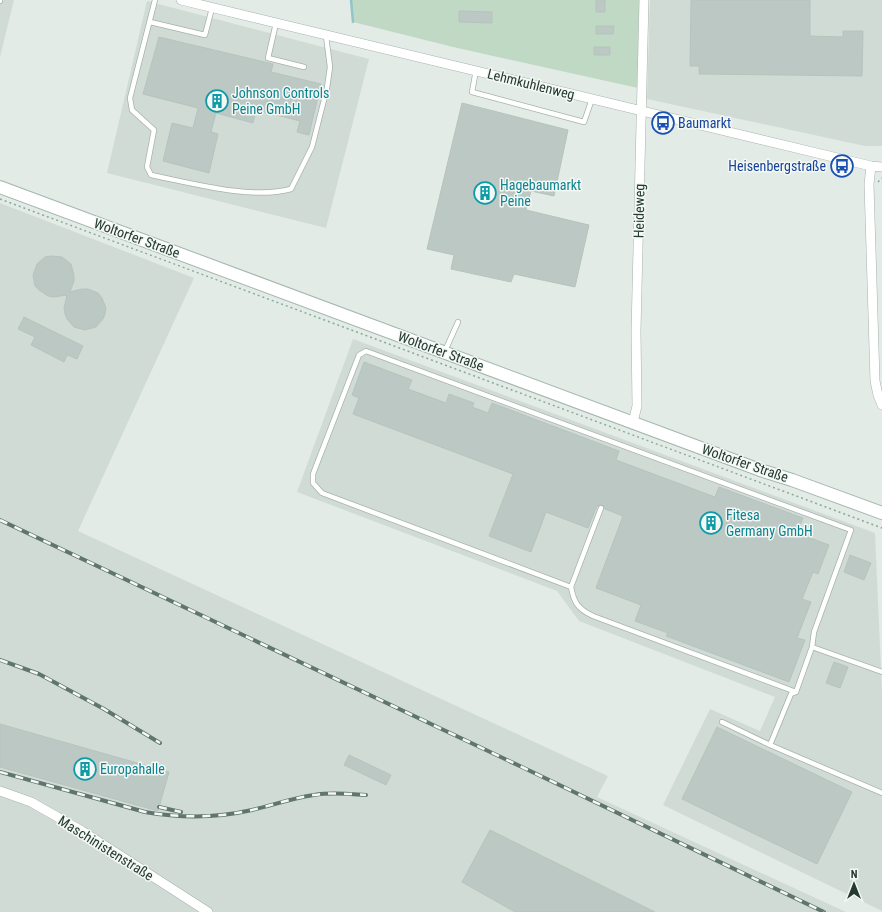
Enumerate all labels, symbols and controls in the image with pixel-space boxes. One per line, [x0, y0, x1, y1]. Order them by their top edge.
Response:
street label: Lehmkuhlenweg [486, 65, 576, 103]
place label: Johnson Controls Peine GmbH [232, 85, 329, 117]
building icon: Johnson Controls Peine GmbH [204, 88, 230, 114]
bus stop icon: Baumarkt [650, 110, 676, 136]
place label: Baumarkt [678, 115, 731, 131]
bus stop icon: Heisenbergstraße [829, 153, 855, 179]
place label: Heisenbergstraße [728, 158, 826, 174]
place label: Hagebaumarkt Peine [500, 177, 581, 209]
building icon: Hagebaumarkt Peine [472, 180, 498, 206]
street label: Heideweg [631, 184, 647, 238]
street label: Woltorfer Straße [92, 215, 183, 261]
street label: Woltorfer Straße [396, 328, 487, 374]
street label: Woltorfer Straße [700, 441, 791, 485]
place label: Fitesa Germany GmbH [726, 507, 813, 539]
building icon: Fitesa Germany GmbH [698, 510, 724, 536]
building icon: Europahalle [72, 756, 98, 782]
place label: Europahalle [100, 761, 165, 777]
street label: Maschinistenstraße [56, 812, 157, 884]
north arrow [834, 864, 874, 904]
text: N [851, 868, 858, 881]

